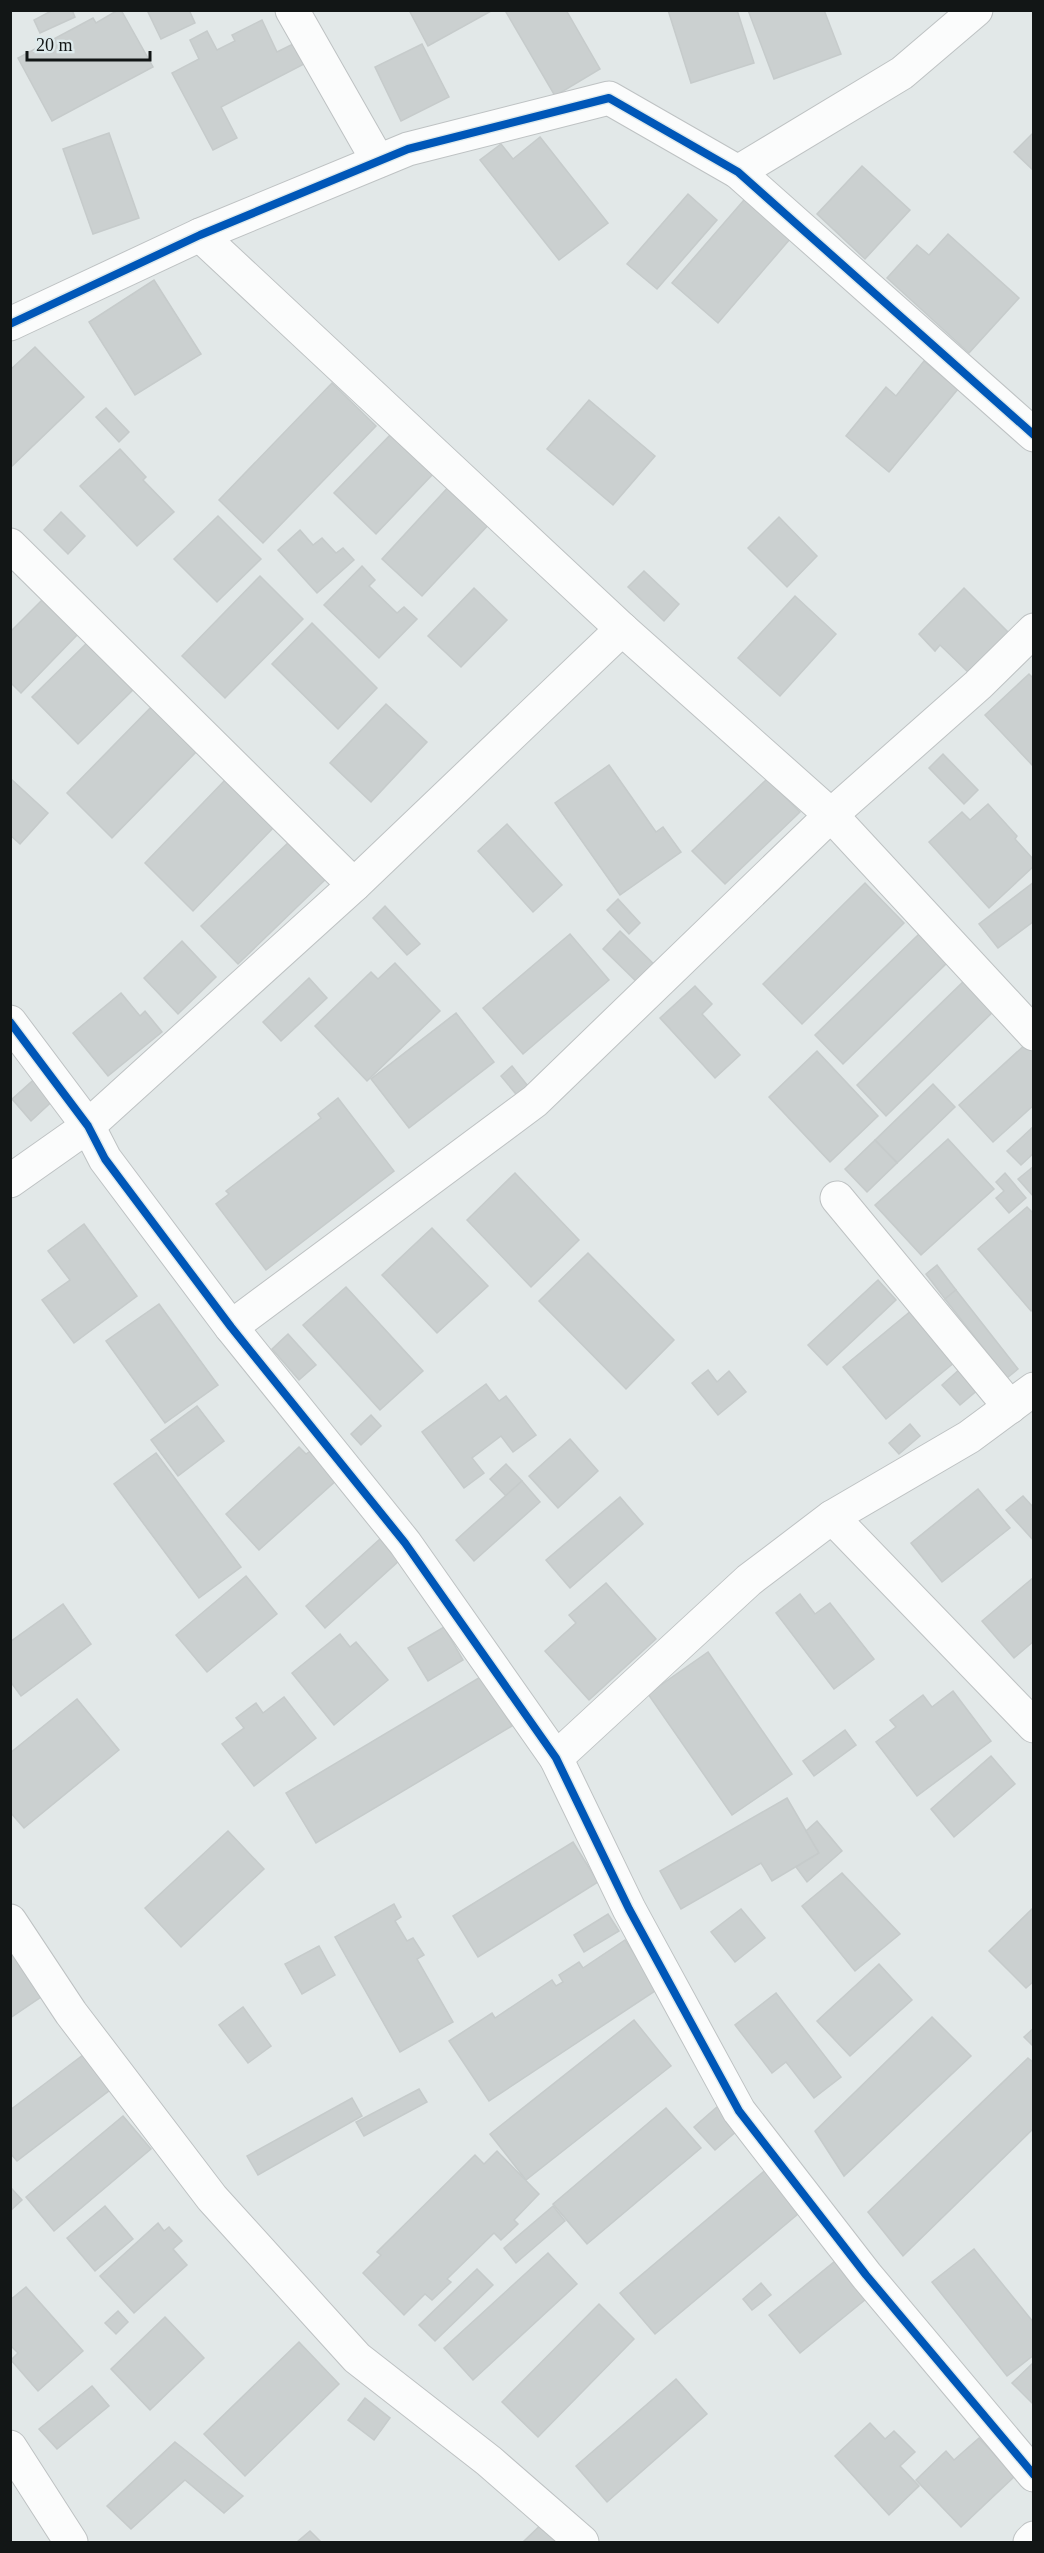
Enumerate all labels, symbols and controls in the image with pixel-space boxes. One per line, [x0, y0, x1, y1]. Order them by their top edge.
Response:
scale bar [27, 24, 150, 62]
text: 20 m [36, 35, 73, 55]

